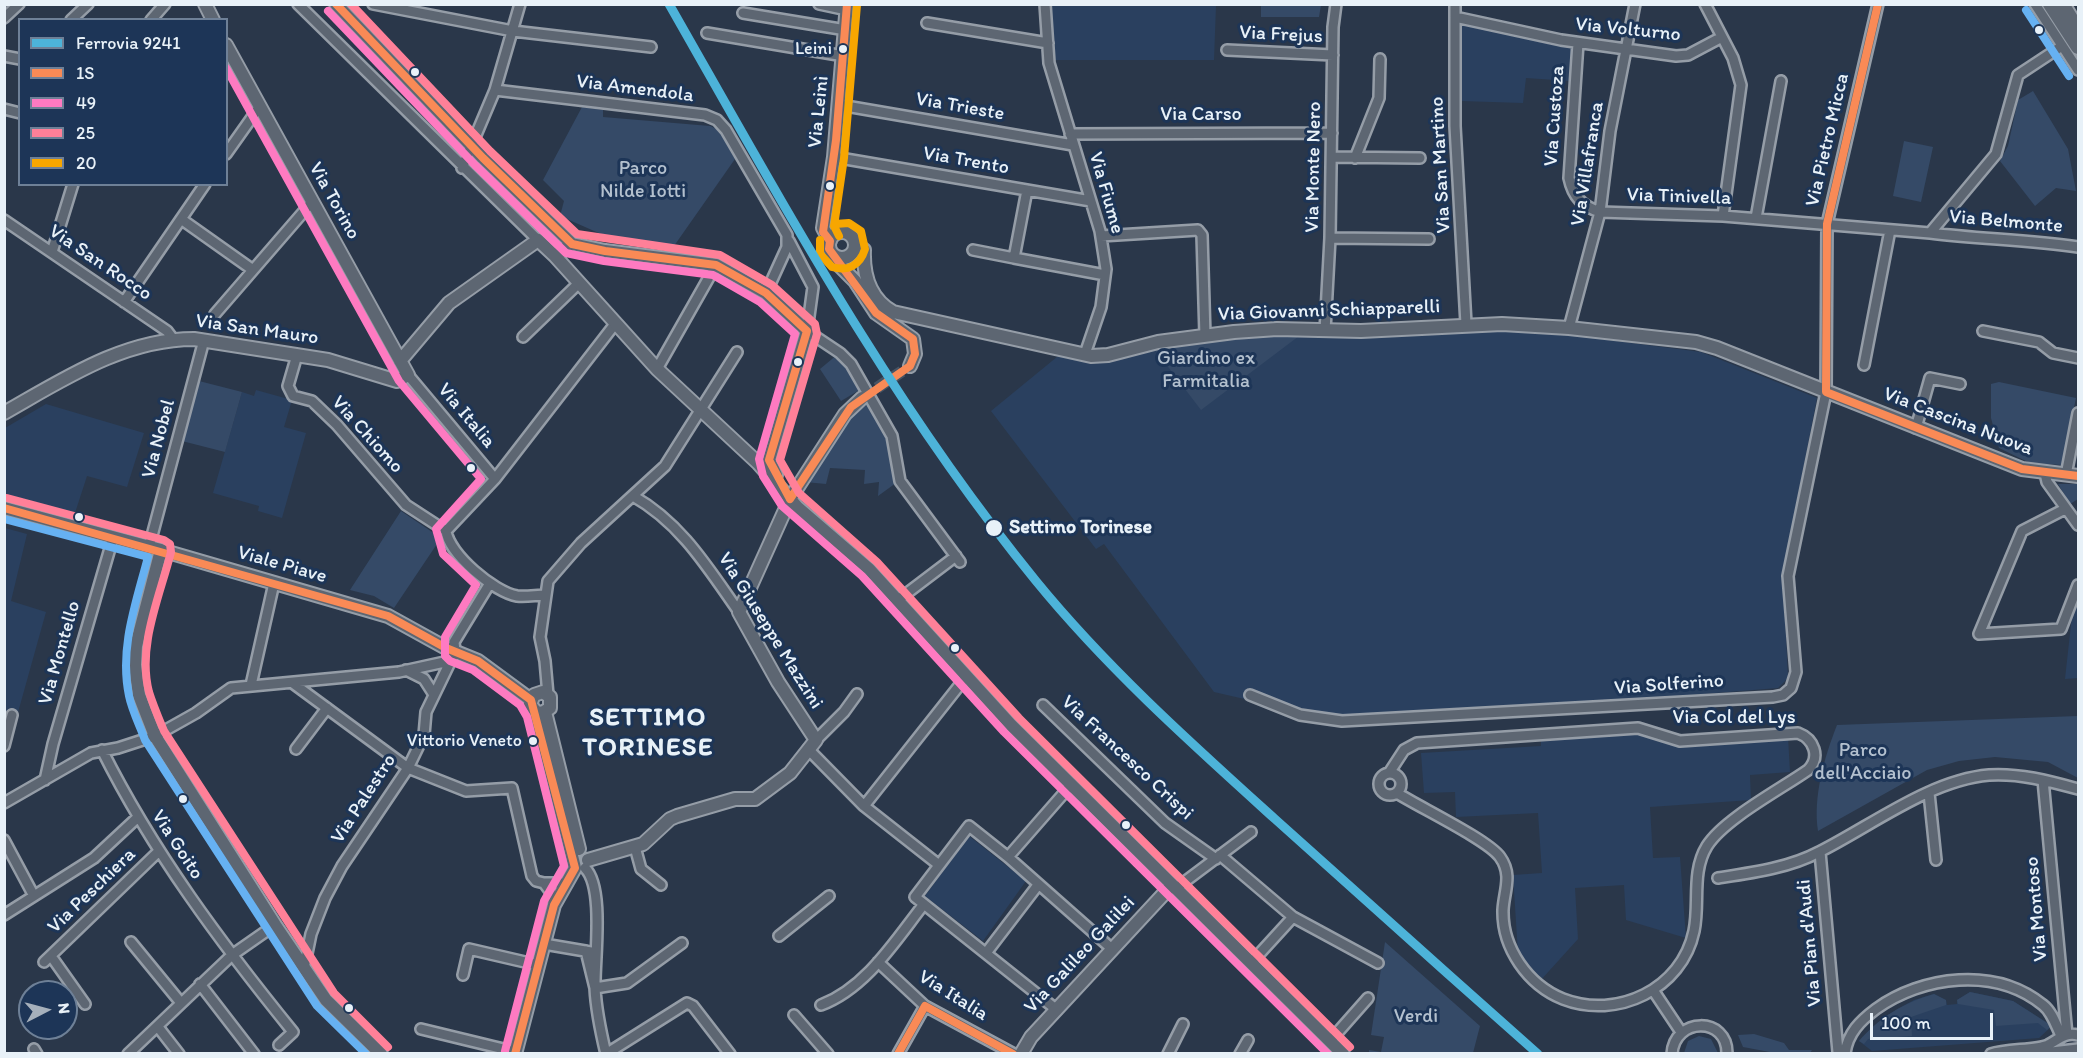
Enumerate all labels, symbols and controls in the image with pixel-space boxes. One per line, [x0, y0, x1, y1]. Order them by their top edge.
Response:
street label: Via Volturno [1574, 13, 1682, 47]
legend [18, 18, 228, 186]
street label: Via Frejus [1239, 21, 1323, 49]
unlabelled marker [2033, 24, 2045, 36]
text: Ferrovia 9241 [76, 32, 181, 54]
place label: Leini [795, 38, 832, 60]
marker: Leini [837, 43, 849, 55]
text: 1S [76, 62, 94, 84]
street label: Via Custoza [1540, 65, 1570, 167]
unlabelled marker [409, 66, 421, 78]
street label: Via Amendola [575, 70, 695, 108]
street label: Via Pietro Micca [1801, 71, 1855, 209]
street label: Via Leinì [803, 75, 835, 149]
street label: Via Trieste [914, 87, 1006, 127]
text: 49 [76, 92, 96, 114]
street label: Via San Martino [1425, 96, 1457, 234]
street label: Via Villafranca [1566, 100, 1610, 228]
street label: Via Monte Nero [1301, 101, 1327, 233]
street label: Via Carso [1160, 103, 1242, 127]
text: 25 [76, 122, 95, 144]
street label: Via Trento [921, 142, 1011, 180]
street label: Via Fiume [1083, 149, 1129, 237]
text: 20 [76, 152, 97, 174]
park label: Parco Nilde Iotti [600, 157, 686, 204]
street label: Via Torino [303, 158, 365, 244]
unlabelled marker [824, 180, 836, 192]
street label: Via Tinivella [1626, 183, 1732, 211]
street label: Via Belmonte [1948, 205, 2064, 239]
street label: Via San Rocco [44, 220, 156, 306]
street label: Via Giovanni Schiapparelli [1217, 295, 1441, 327]
street label: Via San Mauro [194, 309, 320, 351]
park label: Giardino ex Farmitalia [1157, 347, 1255, 394]
unlabelled marker [792, 356, 804, 368]
street label: Via Italia [432, 378, 500, 454]
street label: Via Cascina Nuova [1880, 382, 2036, 462]
street label: Via Chiomo [326, 391, 408, 479]
street label: Via Nobel [137, 397, 181, 481]
unlabelled marker [465, 462, 477, 474]
unlabelled marker [73, 511, 85, 523]
place label: Settimo Torinese [1009, 516, 1152, 540]
marker: Settimo Torinese [984, 518, 1004, 538]
street label: Viale Piave [235, 541, 329, 589]
street label: Via Giuseppe Mazzini [712, 548, 828, 714]
street label: Via Montello [34, 598, 86, 708]
unlabelled marker [949, 642, 961, 654]
street label: Via Solferino [1613, 669, 1725, 701]
street label: Via Francesco Crispi [1056, 690, 1198, 826]
district label: SETTIMO TORINESE [584, 702, 712, 764]
street label: Via Col del Lys [1672, 706, 1796, 730]
place label: Vittorio Veneto [407, 730, 522, 752]
marker: Vittorio Veneto [527, 735, 539, 747]
park label: Parco dell'Acciaio [1814, 739, 1912, 786]
street label: Via Palestro [326, 750, 402, 848]
unlabelled marker [177, 793, 189, 805]
street label: Via Goito [146, 806, 208, 884]
unlabelled marker [1120, 819, 1132, 831]
street label: Via Peschiera [43, 843, 141, 939]
street label: Via Montoso [2020, 856, 2054, 962]
street label: Via Pian d'Audi [1792, 878, 1828, 1008]
street label: Via Galileo Galilei [1019, 891, 1141, 1019]
street label: Via Italia [914, 965, 992, 1027]
north arrow [18, 980, 78, 1040]
scale bar [1873, 1001, 1996, 1039]
text: N [54, 1002, 74, 1015]
unlabelled marker [343, 1002, 355, 1014]
park label: Verdi [1394, 1005, 1438, 1029]
text: 100 m [1881, 1012, 1931, 1034]

